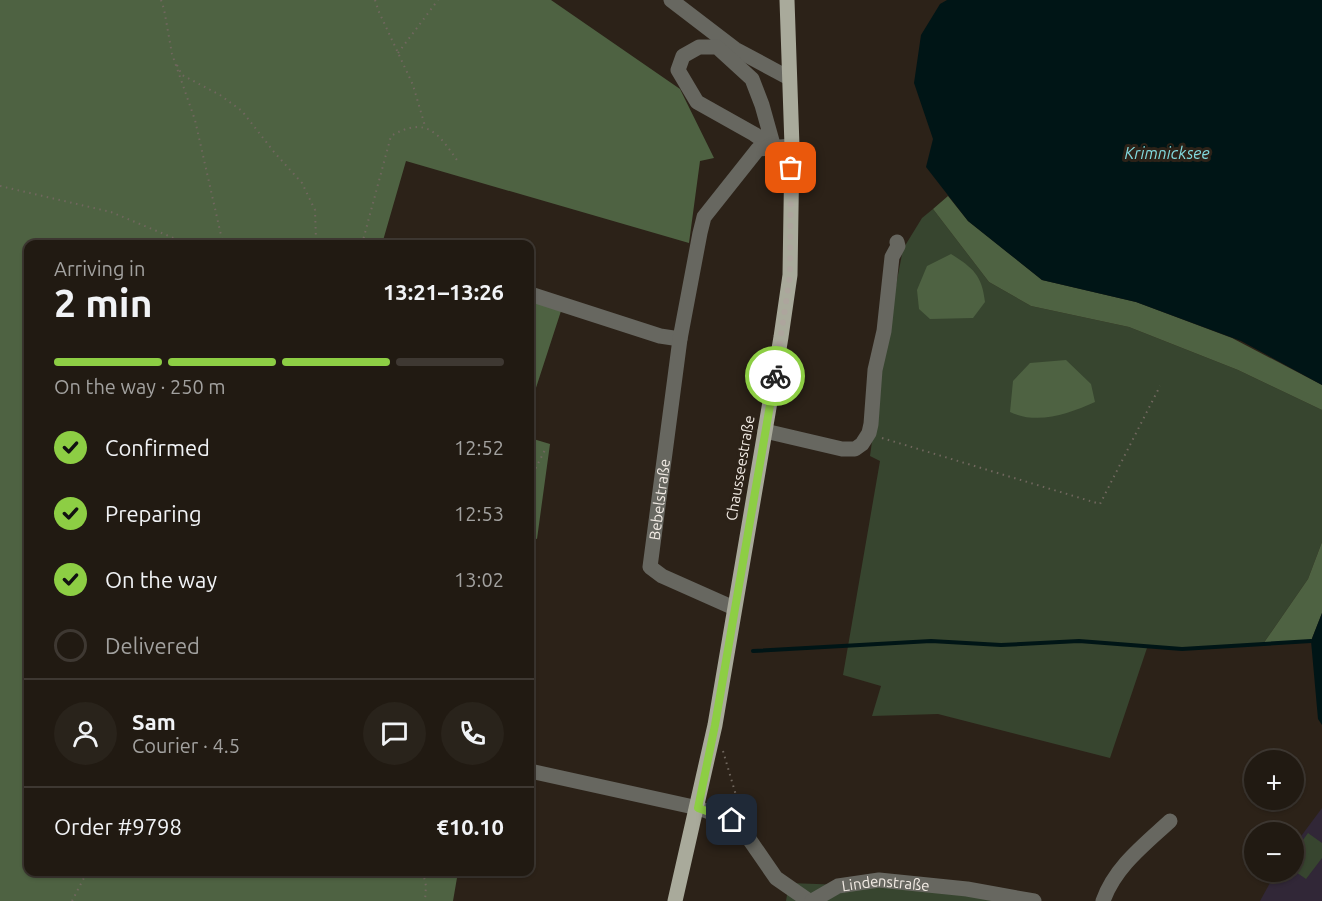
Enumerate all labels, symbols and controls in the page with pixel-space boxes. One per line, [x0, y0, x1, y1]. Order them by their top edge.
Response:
pin [765, 142, 816, 193]
water label: Krimnicksee [1124, 144, 1210, 162]
icon: bag [774, 151, 807, 184]
text: Arriving in [54, 257, 145, 280]
text: 13:21–13:26 [383, 279, 504, 304]
text: 2 min [54, 281, 153, 324]
courier [745, 346, 805, 406]
icon: bike [759, 360, 792, 393]
text: On the way · 250 m [54, 375, 226, 398]
street label: Chausseestraße [722, 414, 758, 522]
icon: check [54, 431, 87, 464]
text: Confirmed [105, 435, 210, 460]
text: 12:52 [454, 436, 504, 459]
street label: Bebelstraße [645, 458, 673, 541]
icon: check [54, 497, 87, 530]
text: Preparing [105, 501, 202, 526]
text: 12:53 [454, 502, 504, 525]
icon: check [54, 563, 87, 596]
text: On the way [105, 567, 217, 592]
text: 13:02 [454, 568, 504, 591]
text: Delivered [105, 633, 200, 658]
button: person [54, 702, 117, 765]
button: chat [363, 702, 426, 765]
button: phone [441, 702, 504, 765]
text: Sam [132, 709, 176, 734]
text: Courier · 4.5 [132, 734, 240, 757]
map controls [1244, 750, 1304, 882]
button: + [1244, 750, 1304, 810]
pin [706, 794, 757, 845]
icon: home [715, 803, 748, 836]
text: Order #9798 [54, 814, 182, 839]
text: €10.10 [437, 814, 504, 839]
button: − [1244, 822, 1304, 882]
street label: Lindenstraße [840, 871, 930, 894]

